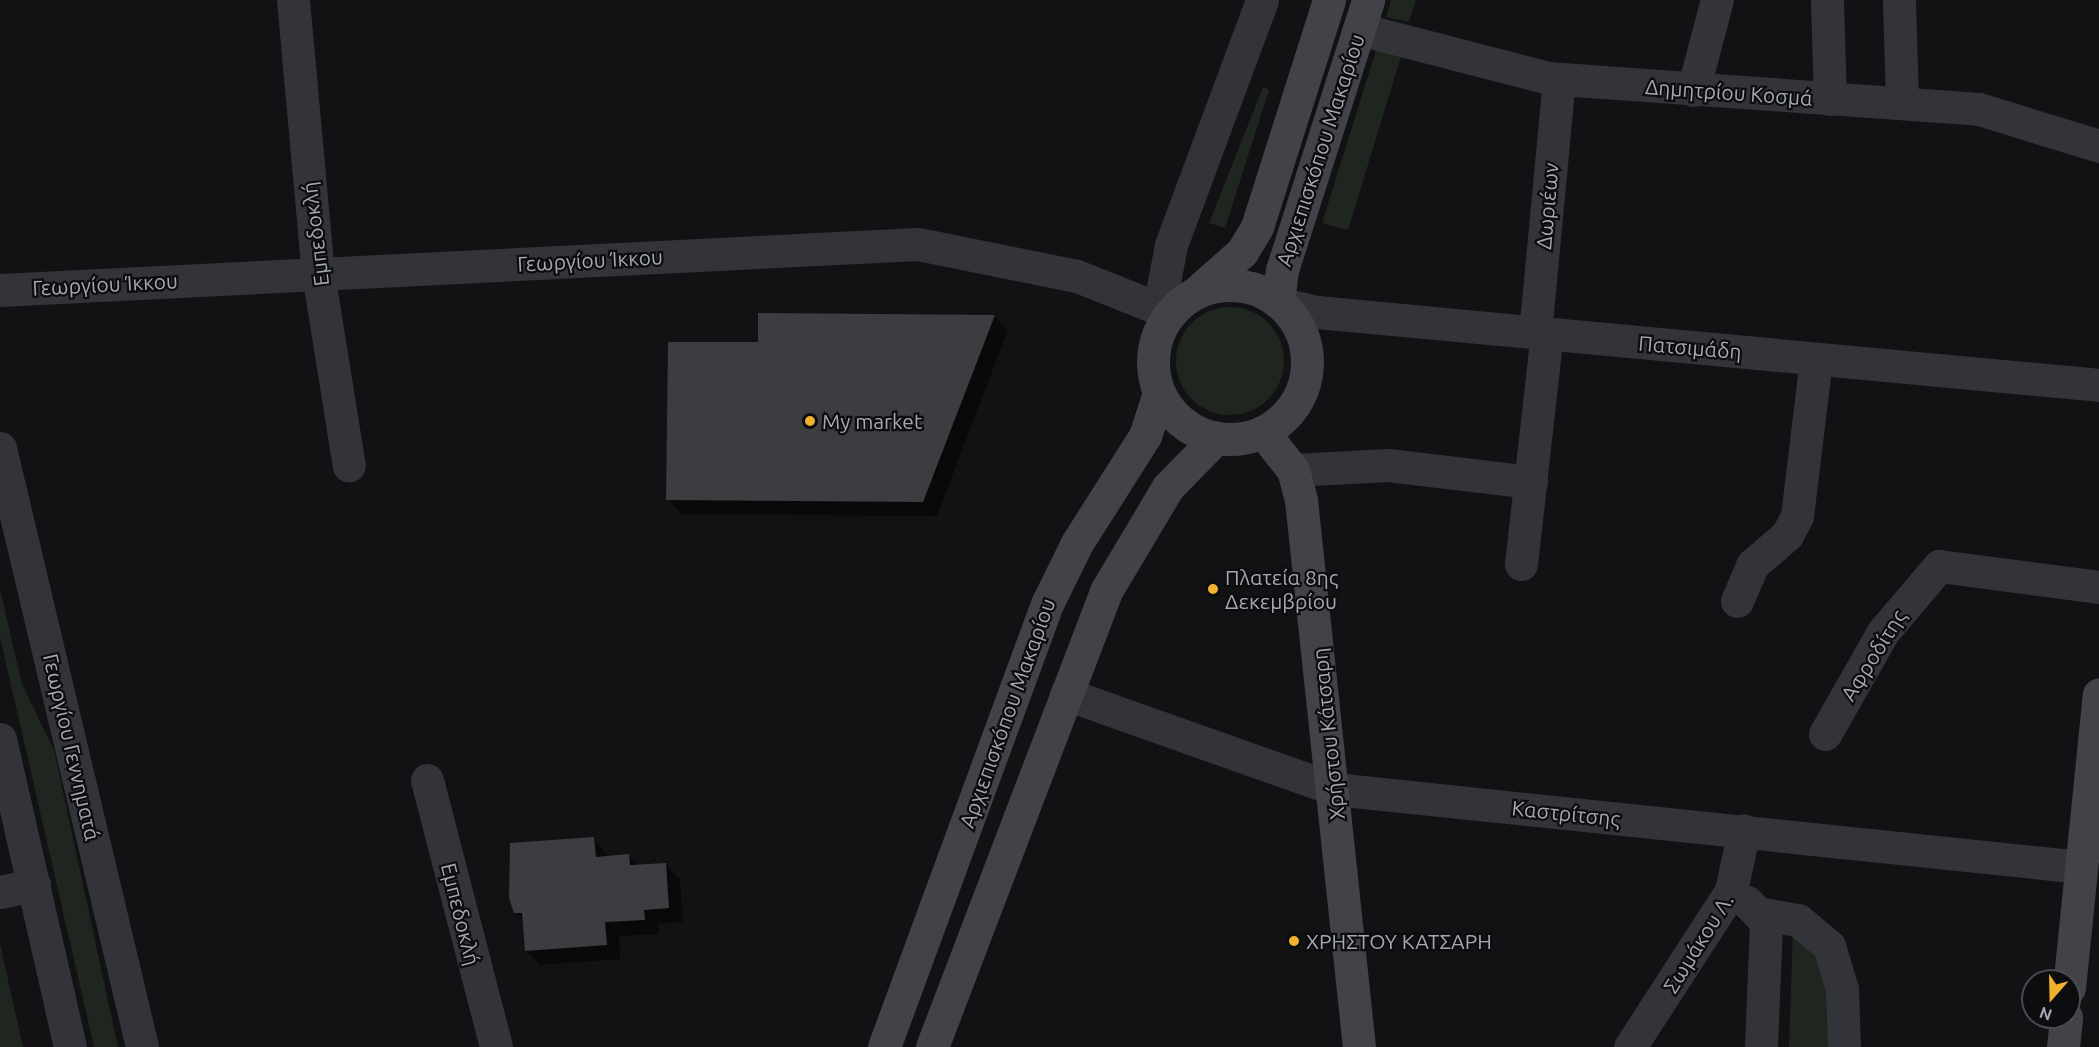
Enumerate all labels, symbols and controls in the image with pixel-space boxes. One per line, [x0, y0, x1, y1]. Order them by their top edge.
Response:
street label: Αρχιεπισκόπου Μακαρίου [1271, 31, 1369, 269]
street label: Δημητρίου Κοσμά [1644, 74, 1814, 110]
street label: Δωριέων [1531, 162, 1563, 250]
street label: Εμπεδοκλή [296, 181, 334, 287]
street label: Γεωργίου Ίκκου [517, 244, 663, 276]
street label: Γεωργίου Ίκκου [32, 268, 178, 300]
street label: Πατσιμάδη [1637, 330, 1743, 364]
place label: My market [822, 408, 922, 434]
marker: My market [803, 414, 817, 428]
place label: Πλατεία 8ης Δεκεμβρίου [1225, 564, 1338, 614]
marker: Πλατεία 8ης Δεκεμβρίου [1206, 582, 1220, 596]
street label: Αρχιεπισκόπου Μακαρίου [954, 595, 1060, 831]
street label: Αφροδίτης [1835, 605, 1911, 705]
street label: Χρήστου Κάτσαρη [1306, 647, 1350, 821]
street label: Γεωργίου Γεννηματά [38, 651, 106, 843]
street label: Καστρίτσης [1511, 795, 1621, 831]
street label: Εμπεδοκλή [436, 860, 486, 968]
street label: Σωμάκου Λ. [1658, 889, 1738, 997]
place label: ΧΡΗΣΤΟΥ ΚΑΤΣΑΡΗ [1306, 928, 1492, 954]
marker: ΧΡΗΣΤΟΥ ΚΑΤΣΑΡΗ [1287, 934, 1301, 948]
north arrow [2021, 969, 2081, 1029]
text: N [2037, 1004, 2054, 1025]

